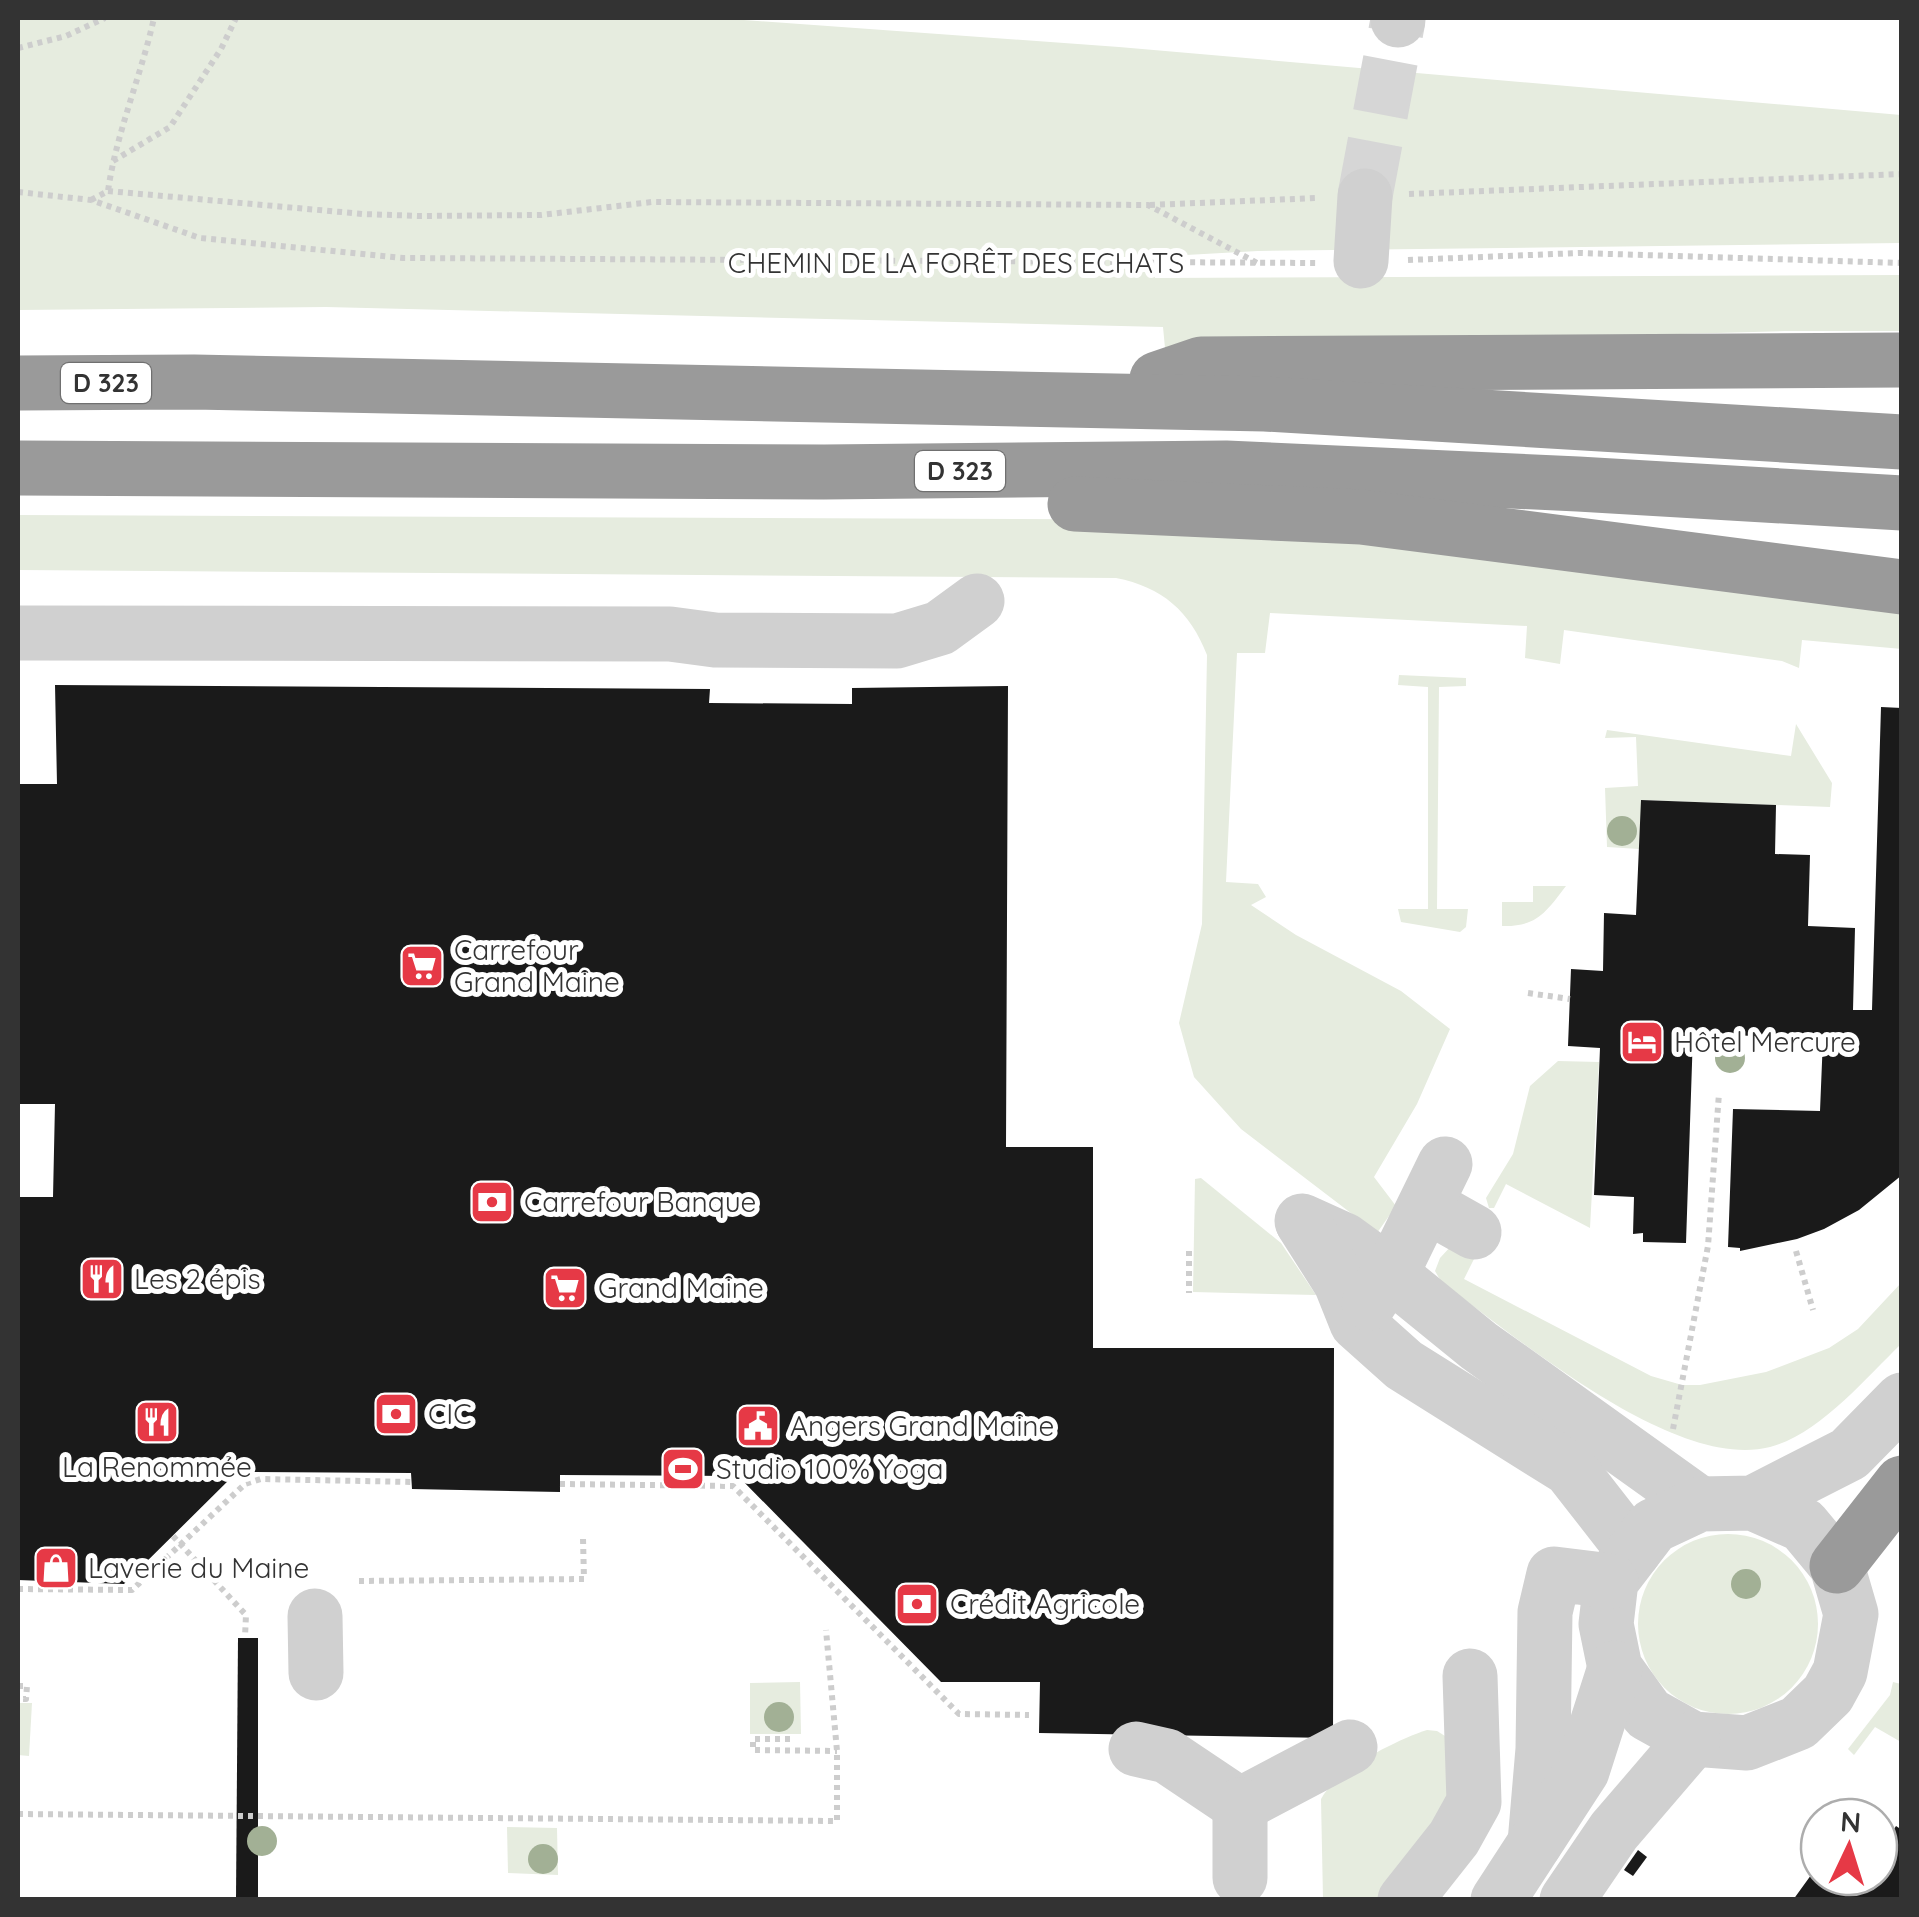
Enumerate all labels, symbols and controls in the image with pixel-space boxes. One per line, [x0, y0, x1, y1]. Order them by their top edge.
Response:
street label: CHEMIN DE LA FORÊT DES ECHATS [728, 245, 1184, 280]
road number: D 323 [61, 363, 151, 403]
road number: D 323 [915, 451, 1005, 491]
place label: Carrefour Grand Maine [454, 932, 620, 999]
supermarket icon: Carrefour Grand Maine [399, 943, 445, 989]
hotel icon: Hôtel Mercure [1619, 1019, 1665, 1065]
place label: Hôtel Mercure [1674, 1024, 1856, 1059]
bank icon: Carrefour Banque [469, 1179, 515, 1225]
place label: Carrefour Banque [524, 1184, 756, 1219]
restaurant icon: Les 2 épis [79, 1256, 125, 1302]
place label: Les 2 épis [134, 1261, 261, 1296]
supermarket icon: Grand Maine [542, 1265, 588, 1311]
place label: Grand Maine [598, 1270, 764, 1305]
bank icon: CIC [373, 1391, 419, 1437]
place label: CIC [428, 1396, 472, 1431]
restaurant icon: La Renommée [134, 1399, 180, 1445]
public building icon: Angers Grand Maine [735, 1403, 781, 1449]
place label: Angers Grand Maine [790, 1408, 1054, 1443]
sports icon: Studio 100% Yoga [660, 1446, 706, 1492]
place label: La Renommée [62, 1449, 252, 1484]
place label: Studio 100% Yoga [716, 1451, 943, 1486]
shop icon: Laverie du Maine [33, 1545, 79, 1591]
place label: Laverie du Maine [88, 1550, 309, 1585]
bank icon: Crédit Agricole [894, 1581, 940, 1627]
place label: Crédit Agricole [950, 1586, 1140, 1621]
north arrow [1799, 1797, 1899, 1897]
text: N [1839, 1803, 1862, 1840]

